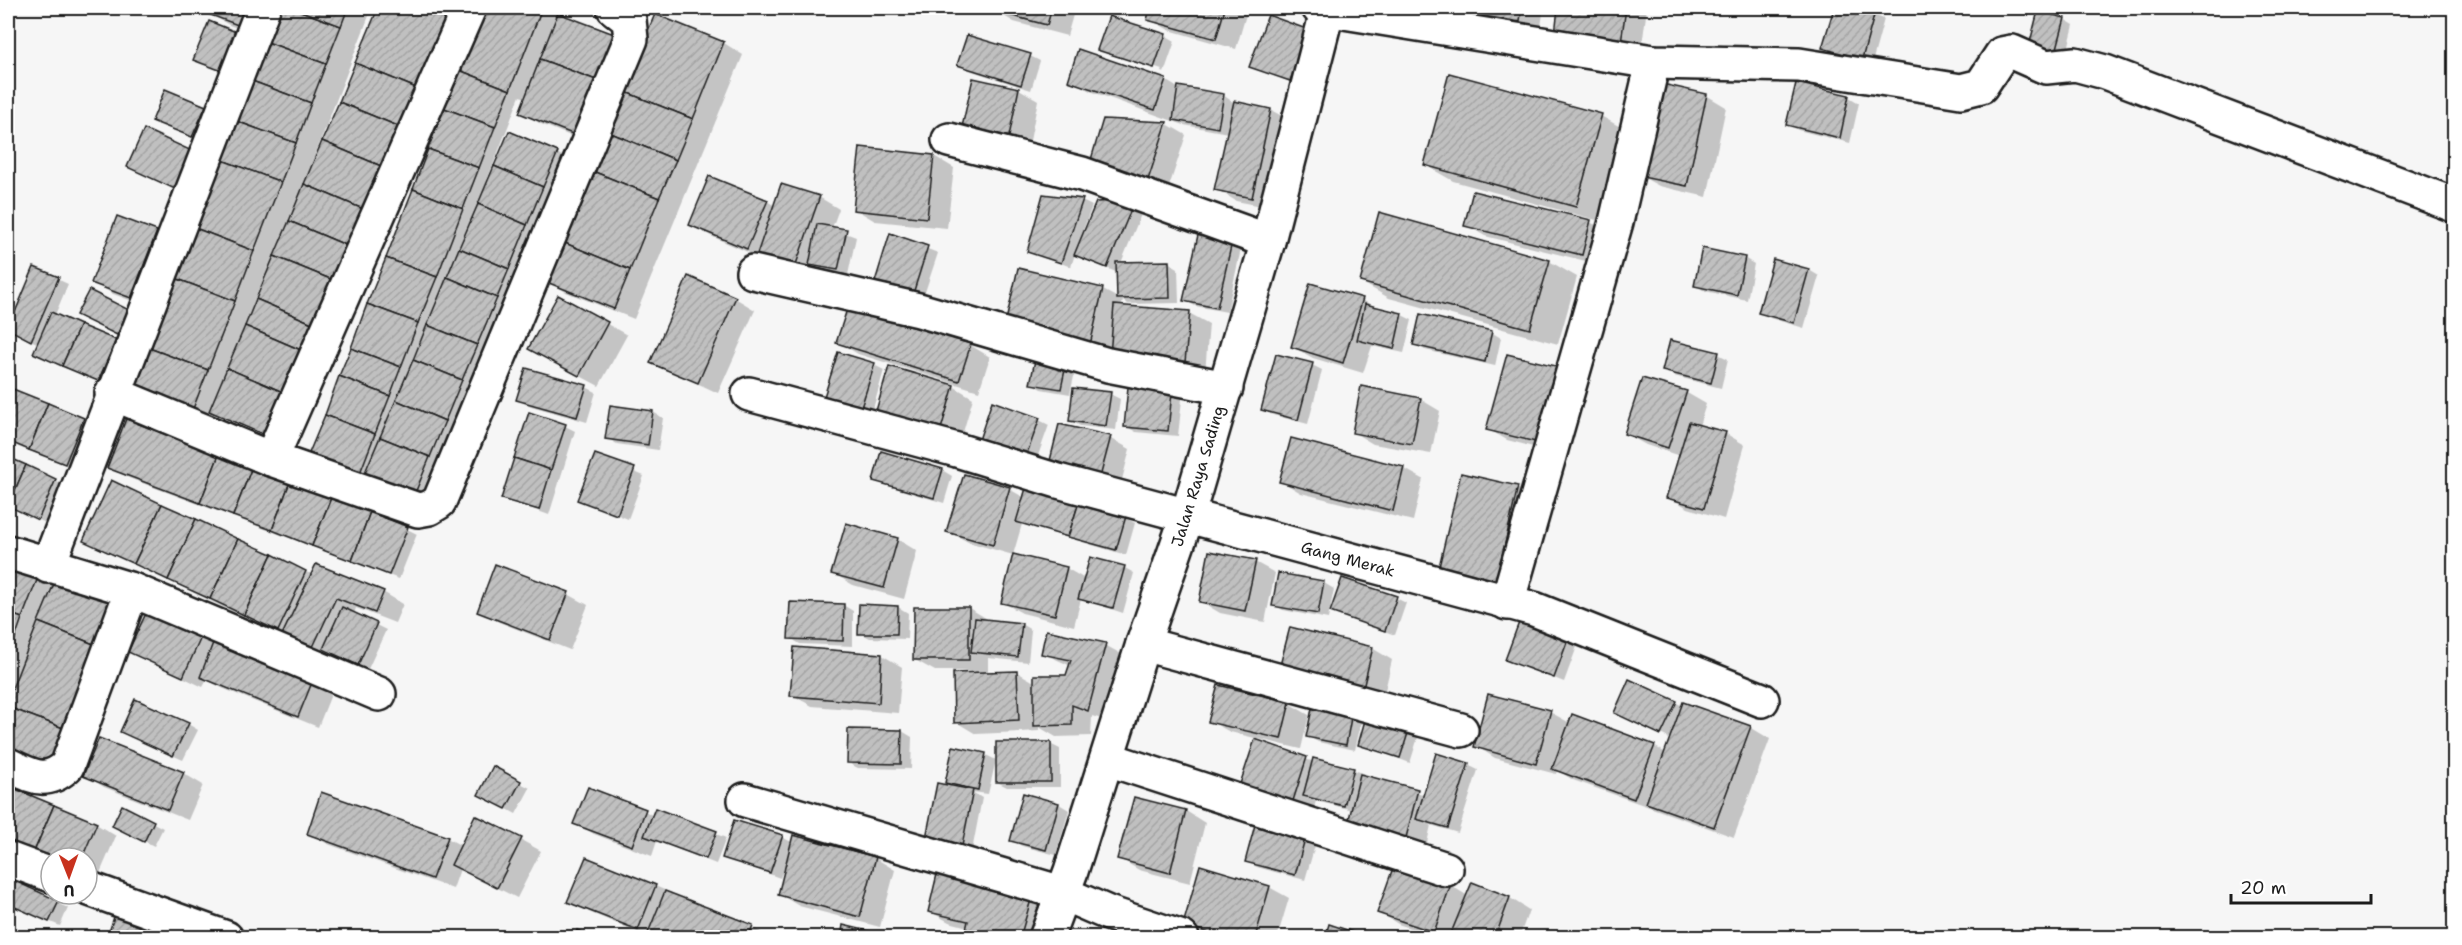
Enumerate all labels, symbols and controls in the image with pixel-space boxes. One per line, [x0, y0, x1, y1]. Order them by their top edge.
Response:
street label: Jalan Raya Sading [1167, 403, 1230, 549]
street label: Gang Merak [1299, 536, 1397, 582]
north arrow [39, 846, 99, 906]
scale bar [2231, 867, 2370, 905]
text: 20 m [2240, 876, 2286, 900]
text: U [64, 880, 75, 901]

